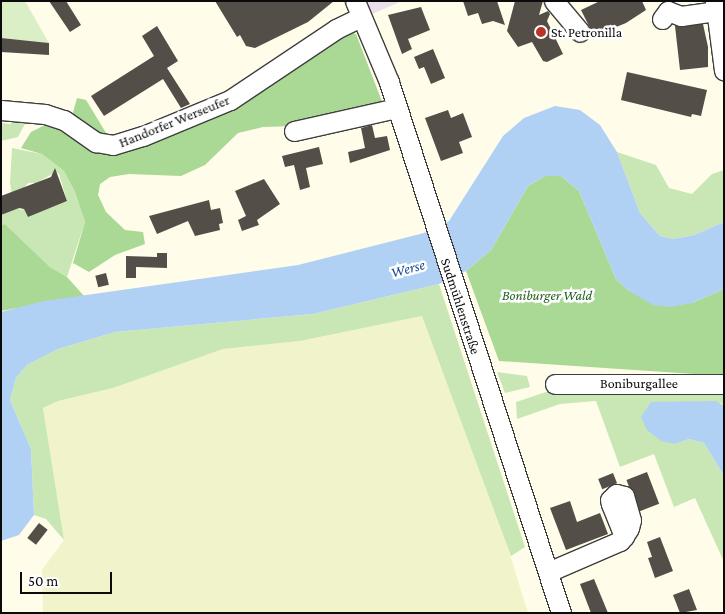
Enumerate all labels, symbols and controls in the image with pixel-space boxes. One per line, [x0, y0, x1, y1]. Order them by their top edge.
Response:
place label: St. Petronilla [551, 24, 622, 40]
marker: St. Petronilla [535, 26, 547, 38]
street label: Handorfer Werseufer [116, 91, 232, 151]
water label: Werse [389, 256, 427, 282]
street label: Sudmühlenstraße [438, 256, 484, 356]
park label: Boniburger Wald [502, 287, 592, 303]
street label: Boniburgallee [600, 375, 678, 391]
scale bar [22, 562, 115, 594]
text: 50 m [28, 573, 58, 589]

